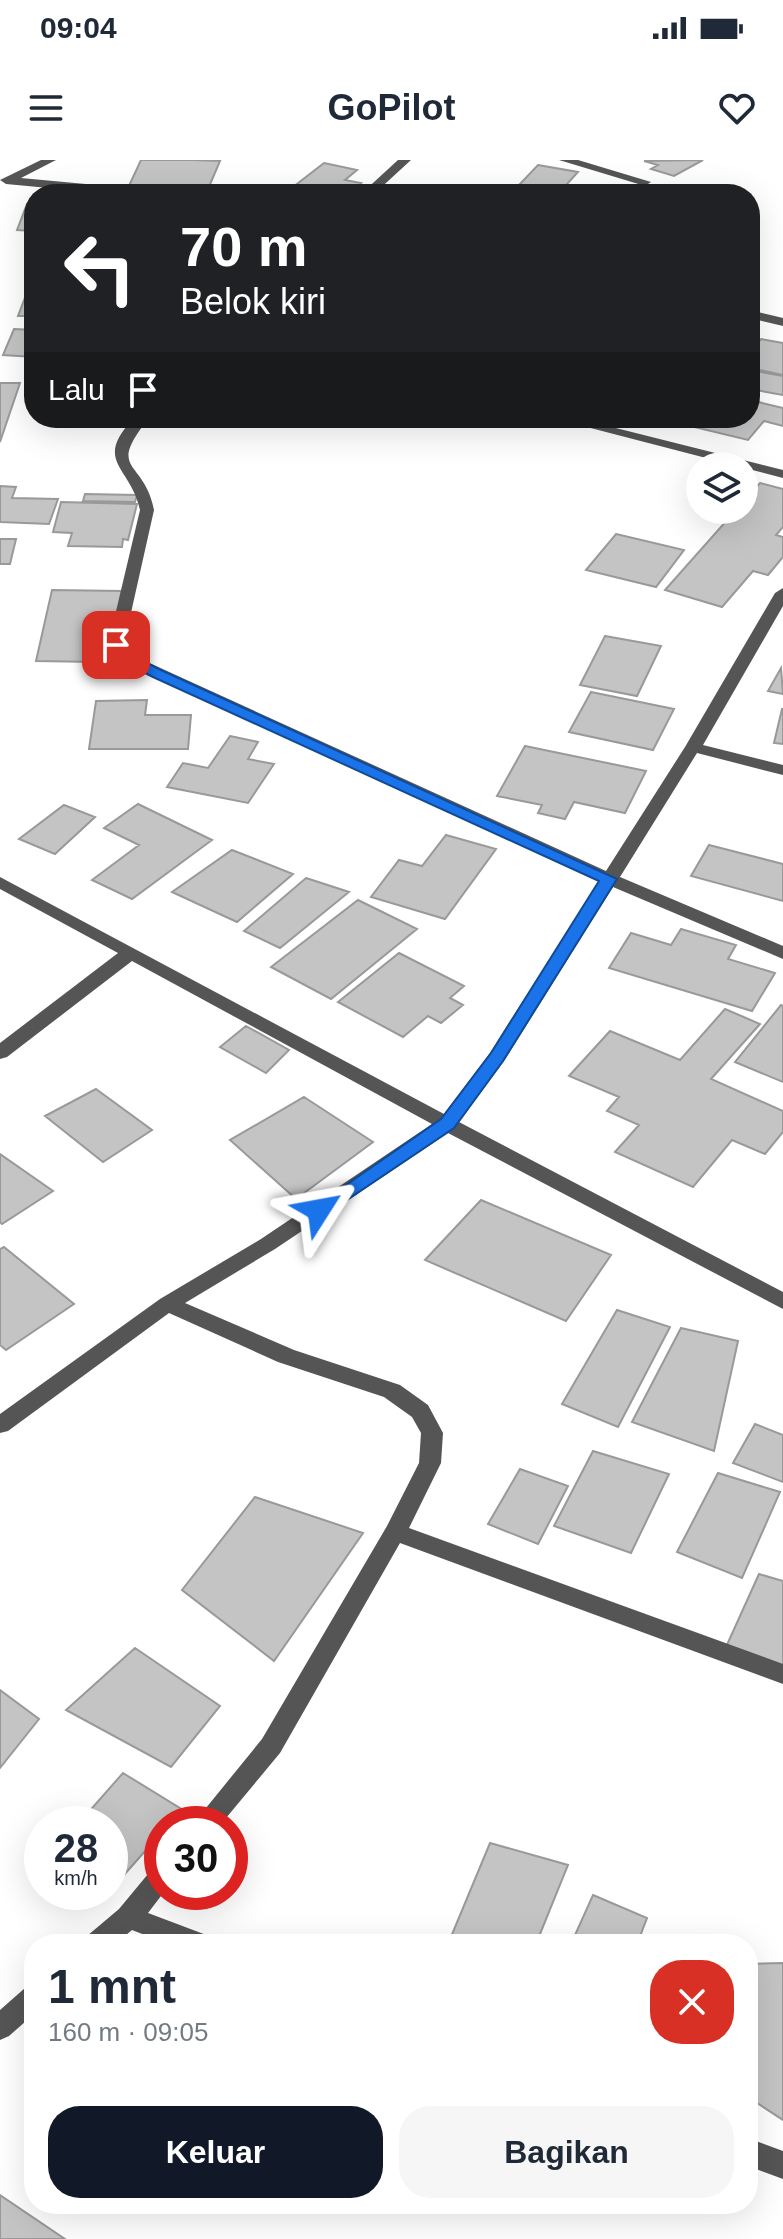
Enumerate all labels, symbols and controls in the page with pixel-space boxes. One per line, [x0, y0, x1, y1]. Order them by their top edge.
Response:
text: 09:04 [40, 11, 117, 44]
icon: menu [24, 86, 68, 130]
icon: heart [715, 86, 759, 130]
text: GoPilot [328, 87, 456, 128]
text: 70 m [180, 215, 308, 278]
icon: left [48, 216, 152, 320]
text: Belok kiri [180, 281, 326, 322]
icon: arrive [121, 368, 165, 412]
text: Lalu [48, 373, 105, 406]
map controls [686, 452, 758, 524]
button: layers [686, 452, 758, 524]
pin [82, 611, 150, 679]
icon: arrive [94, 623, 138, 667]
position arrow [277, 1168, 361, 1252]
speed limit sign: 30 [144, 1806, 248, 1910]
text: 28 [54, 1826, 98, 1870]
text: km/h [54, 1867, 98, 1889]
text: 1 mnt [48, 1960, 176, 2013]
button: close [650, 1960, 734, 2044]
text: 160 m · 09:05 [48, 2017, 208, 2047]
button: Keluar [48, 2106, 383, 2198]
button: Bagikan [399, 2106, 734, 2198]

